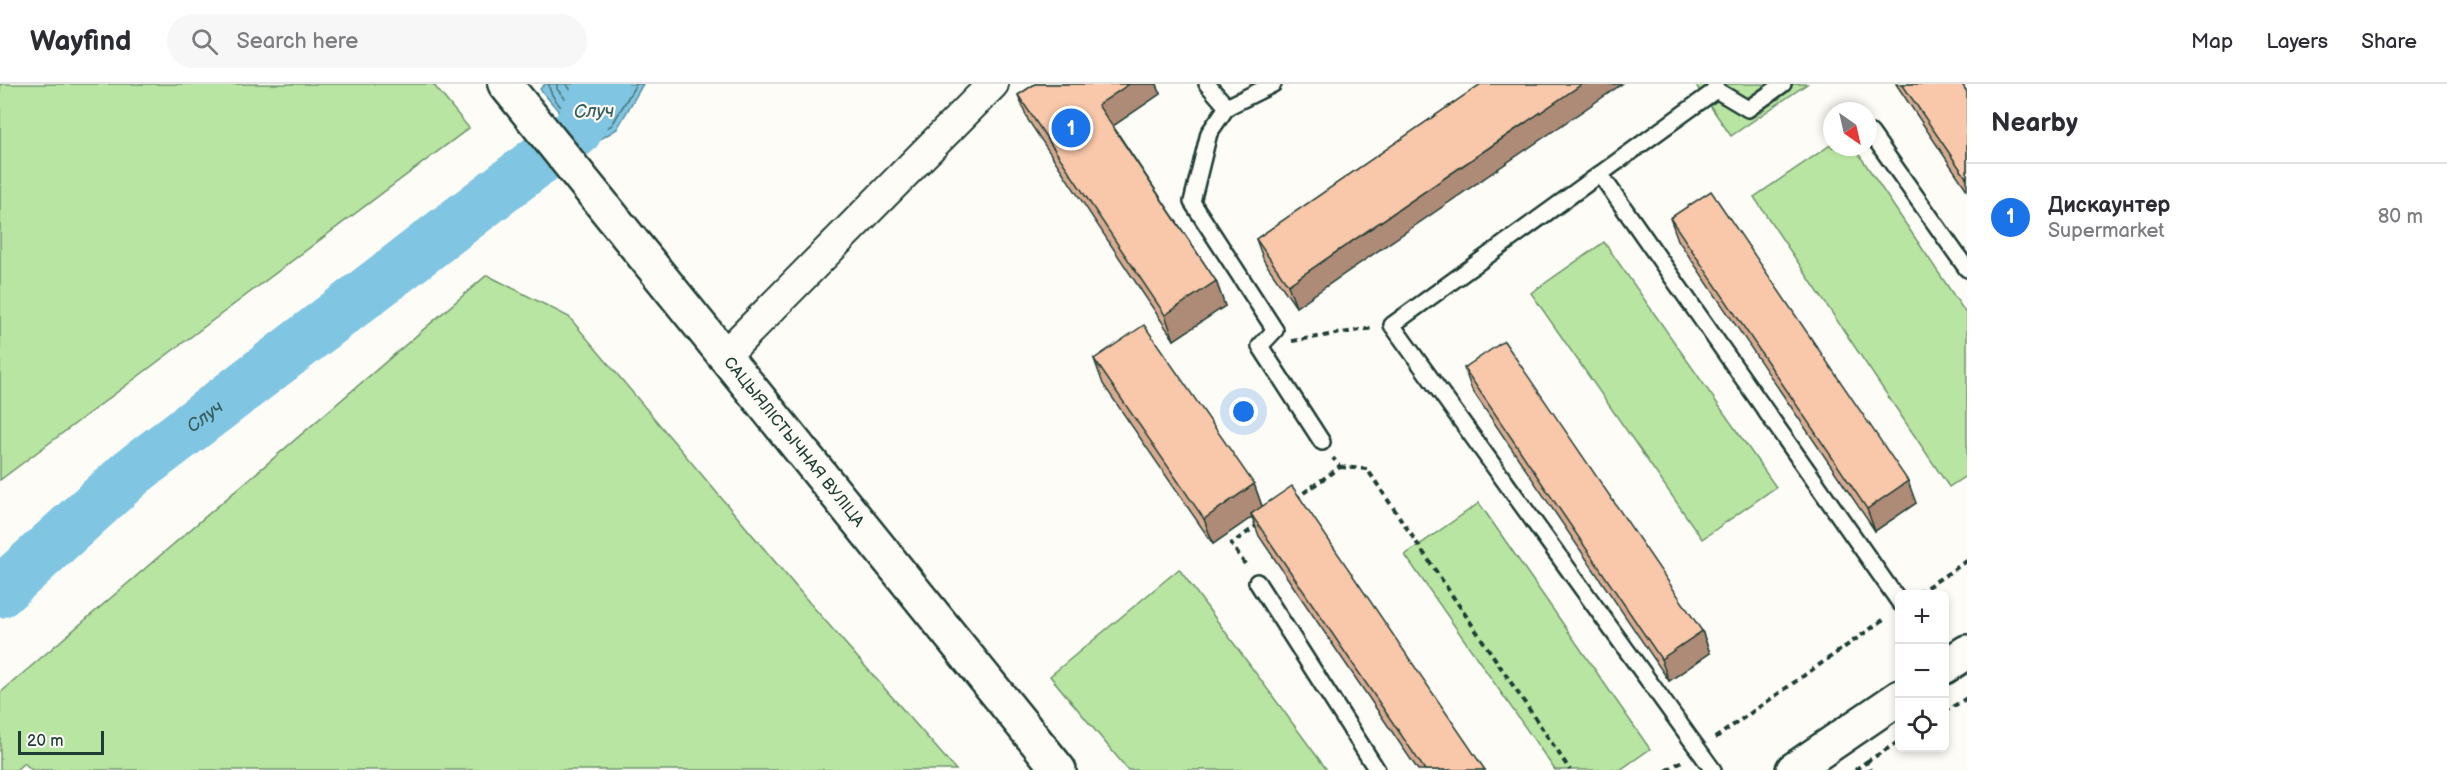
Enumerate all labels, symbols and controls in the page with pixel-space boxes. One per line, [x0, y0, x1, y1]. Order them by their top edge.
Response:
search box [167, 14, 587, 68]
text: Wayfind [30, 25, 131, 58]
icon: search [188, 25, 221, 58]
text: Search here [236, 28, 358, 55]
text: Map [2191, 29, 2233, 54]
text: Layers [2266, 29, 2328, 54]
text: Share [2361, 29, 2417, 54]
water label: Случ [574, 101, 614, 122]
north arrow [1823, 102, 1877, 156]
pin: 1 [1052, 106, 1090, 150]
text: Nearby [1991, 108, 2078, 139]
text: Дискаунтер [2048, 192, 2170, 219]
text: 1 [2006, 205, 2015, 229]
text: 80 m [2378, 205, 2423, 229]
text: Supermarket [2048, 219, 2164, 243]
street label: САЦЫЯЛІСТЫЧНАЯ ВУЛІЦА [720, 353, 868, 531]
water label: Случ [183, 396, 227, 437]
your location [1229, 397, 1258, 426]
map controls [1895, 590, 1949, 752]
button: + [1895, 590, 1949, 644]
button: − [1895, 644, 1949, 698]
button: locate [1895, 698, 1949, 752]
scale bar [18, 728, 104, 756]
text: 20 m [27, 732, 63, 751]

